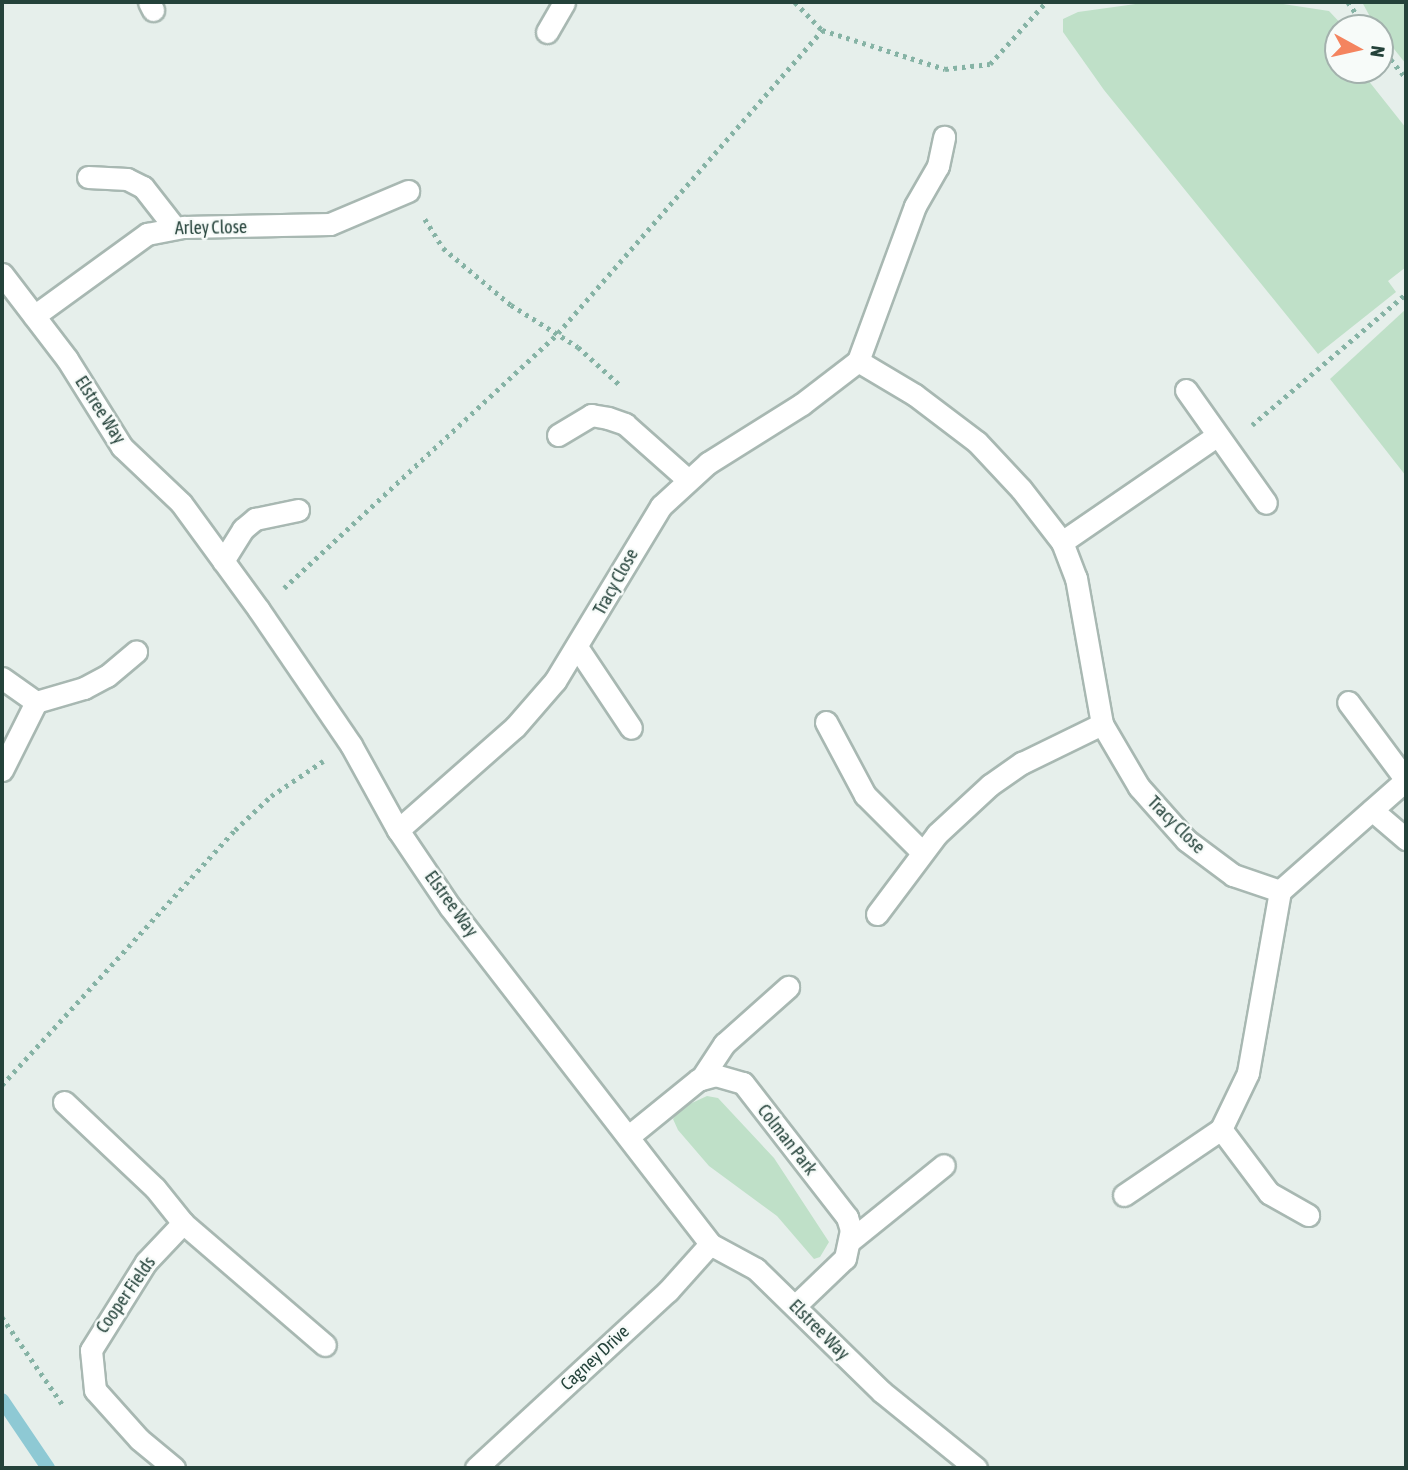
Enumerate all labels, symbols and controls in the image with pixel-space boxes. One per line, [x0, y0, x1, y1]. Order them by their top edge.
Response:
north arrow [1324, 14, 1394, 84]
text: N [1366, 45, 1389, 59]
street label: Arley Close [175, 217, 247, 239]
street label: Elstree Way [70, 372, 130, 448]
street label: Tracy Close [589, 545, 643, 619]
street label: Tracy Close [1143, 792, 1209, 858]
street label: Elstree Way [420, 867, 482, 941]
street label: Colman Park [753, 1100, 821, 1180]
street label: Cooper Fields [92, 1253, 160, 1337]
street label: Elstree Way [784, 1295, 854, 1365]
street label: Cagney Drive [556, 1321, 634, 1395]

